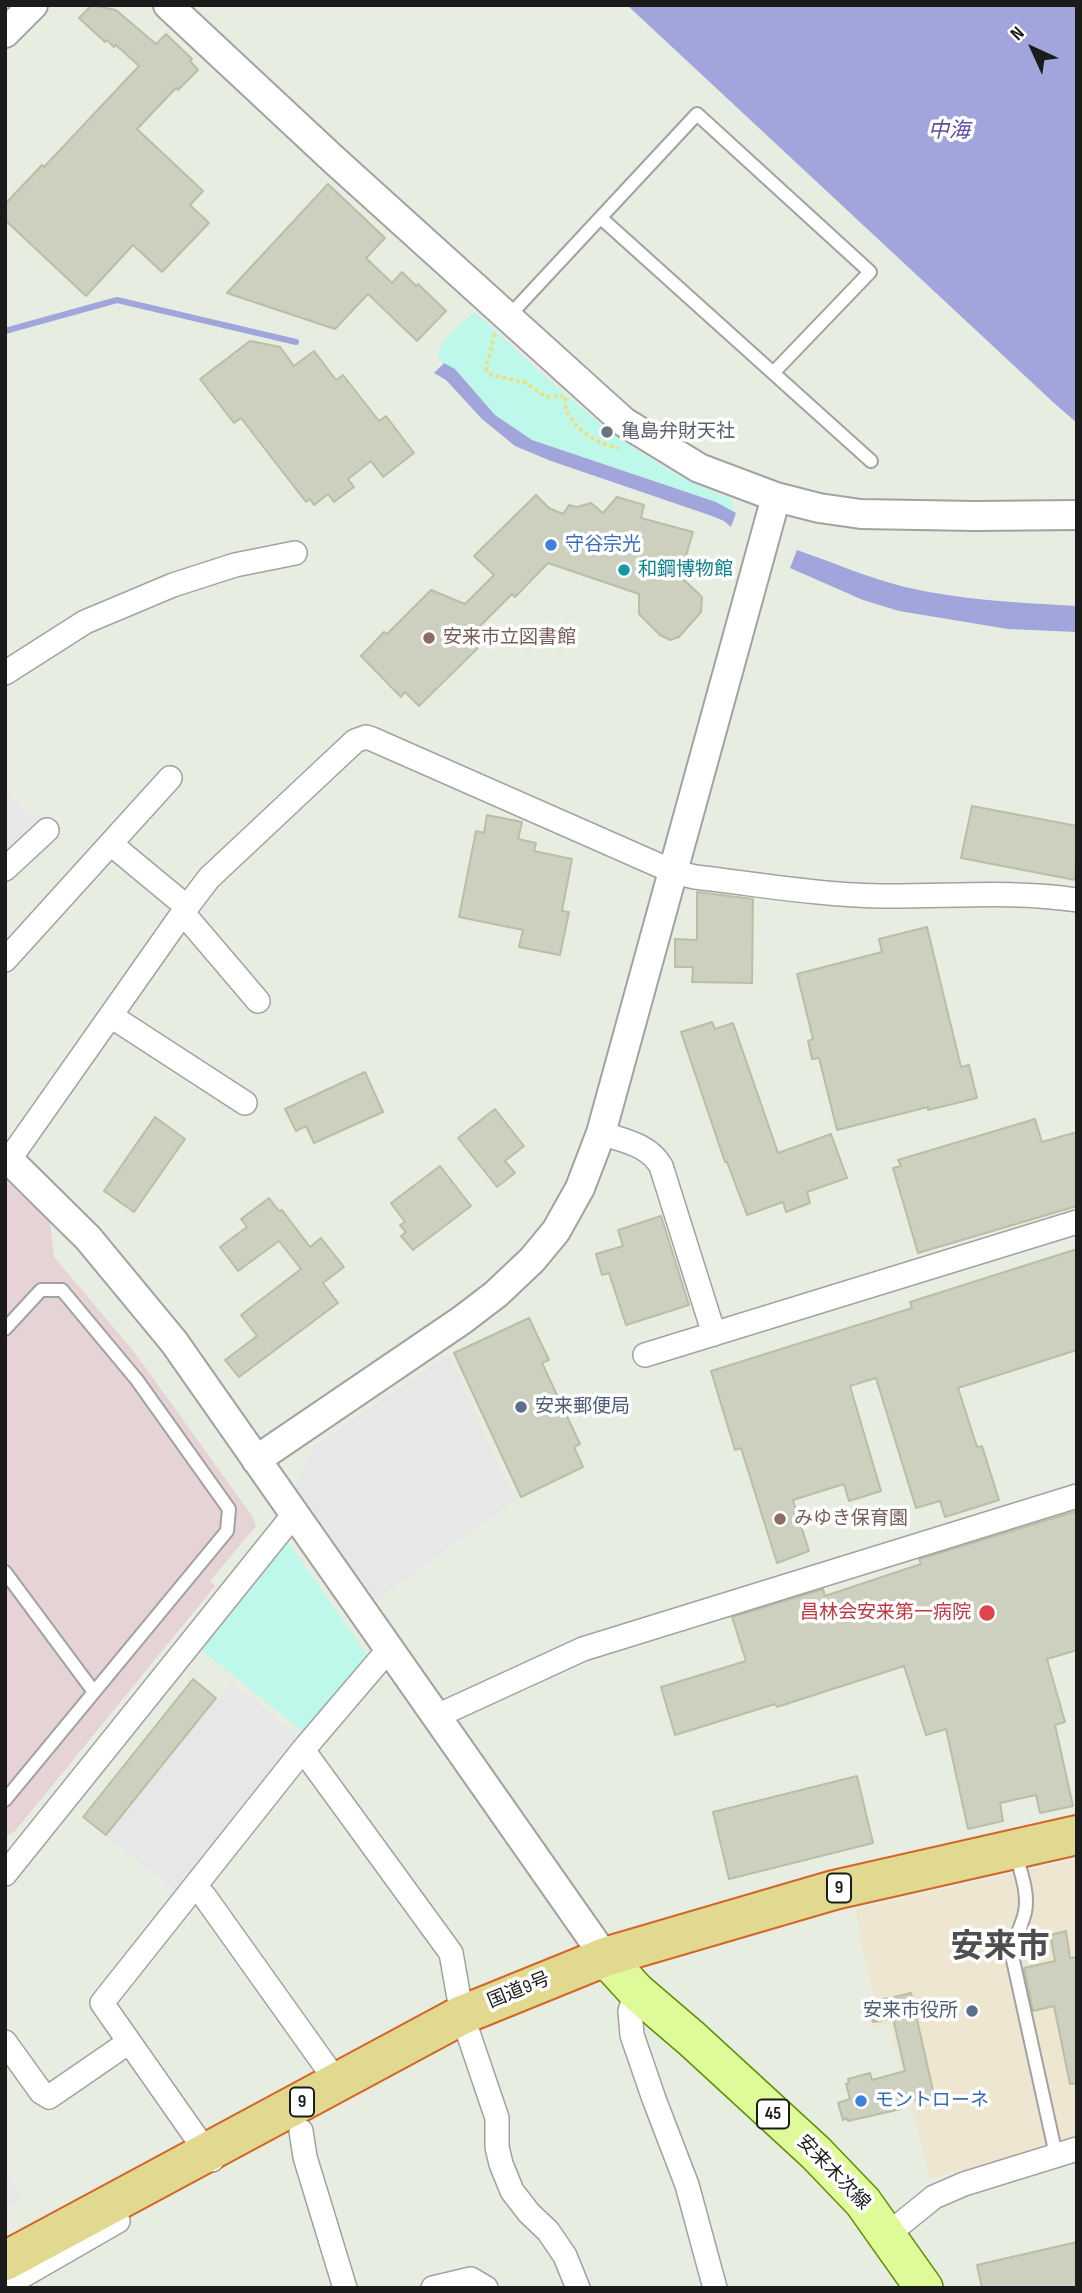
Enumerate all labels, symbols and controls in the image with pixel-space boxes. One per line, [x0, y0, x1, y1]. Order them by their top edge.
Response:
north arrow [998, 14, 1068, 84]
text: N [1006, 22, 1030, 46]
water label: 中海 [928, 119, 970, 145]
place label: 亀島弁財天社 [621, 421, 735, 443]
marker: 亀島弁財天社 [599, 424, 615, 440]
place label: 守谷宗光 [565, 534, 641, 556]
marker: 守谷宗光 [543, 537, 559, 553]
place label: 和鋼博物館 [638, 559, 733, 581]
marker: 和鋼博物館 [616, 562, 632, 578]
place label: 安来市立図書館 [443, 627, 576, 649]
marker: 安来市立図書館 [421, 630, 437, 646]
place label: 安来郵便局 [535, 1396, 630, 1418]
marker: 安来郵便局 [513, 1399, 529, 1415]
place label: みゆき保育園 [794, 1508, 908, 1530]
marker: みゆき保育園 [772, 1511, 788, 1527]
place label: 昌林会安来第一病院 [800, 1602, 971, 1624]
marker: 昌林会安来第一病院 [977, 1603, 997, 1623]
road number: 9 [827, 1874, 851, 1902]
district label: 安来市 [951, 1929, 1049, 1969]
street label: 国道9号 [484, 1968, 554, 2014]
place label: 安来市役所 [863, 2000, 958, 2022]
marker: 安来市役所 [964, 2003, 980, 2019]
road number: 9 [290, 2088, 314, 2116]
place label: モントローネ [875, 2090, 989, 2112]
marker: モントローネ [853, 2093, 869, 2109]
road number: 45 [757, 2100, 789, 2128]
street label: 安来木次線 [792, 2131, 874, 2215]

